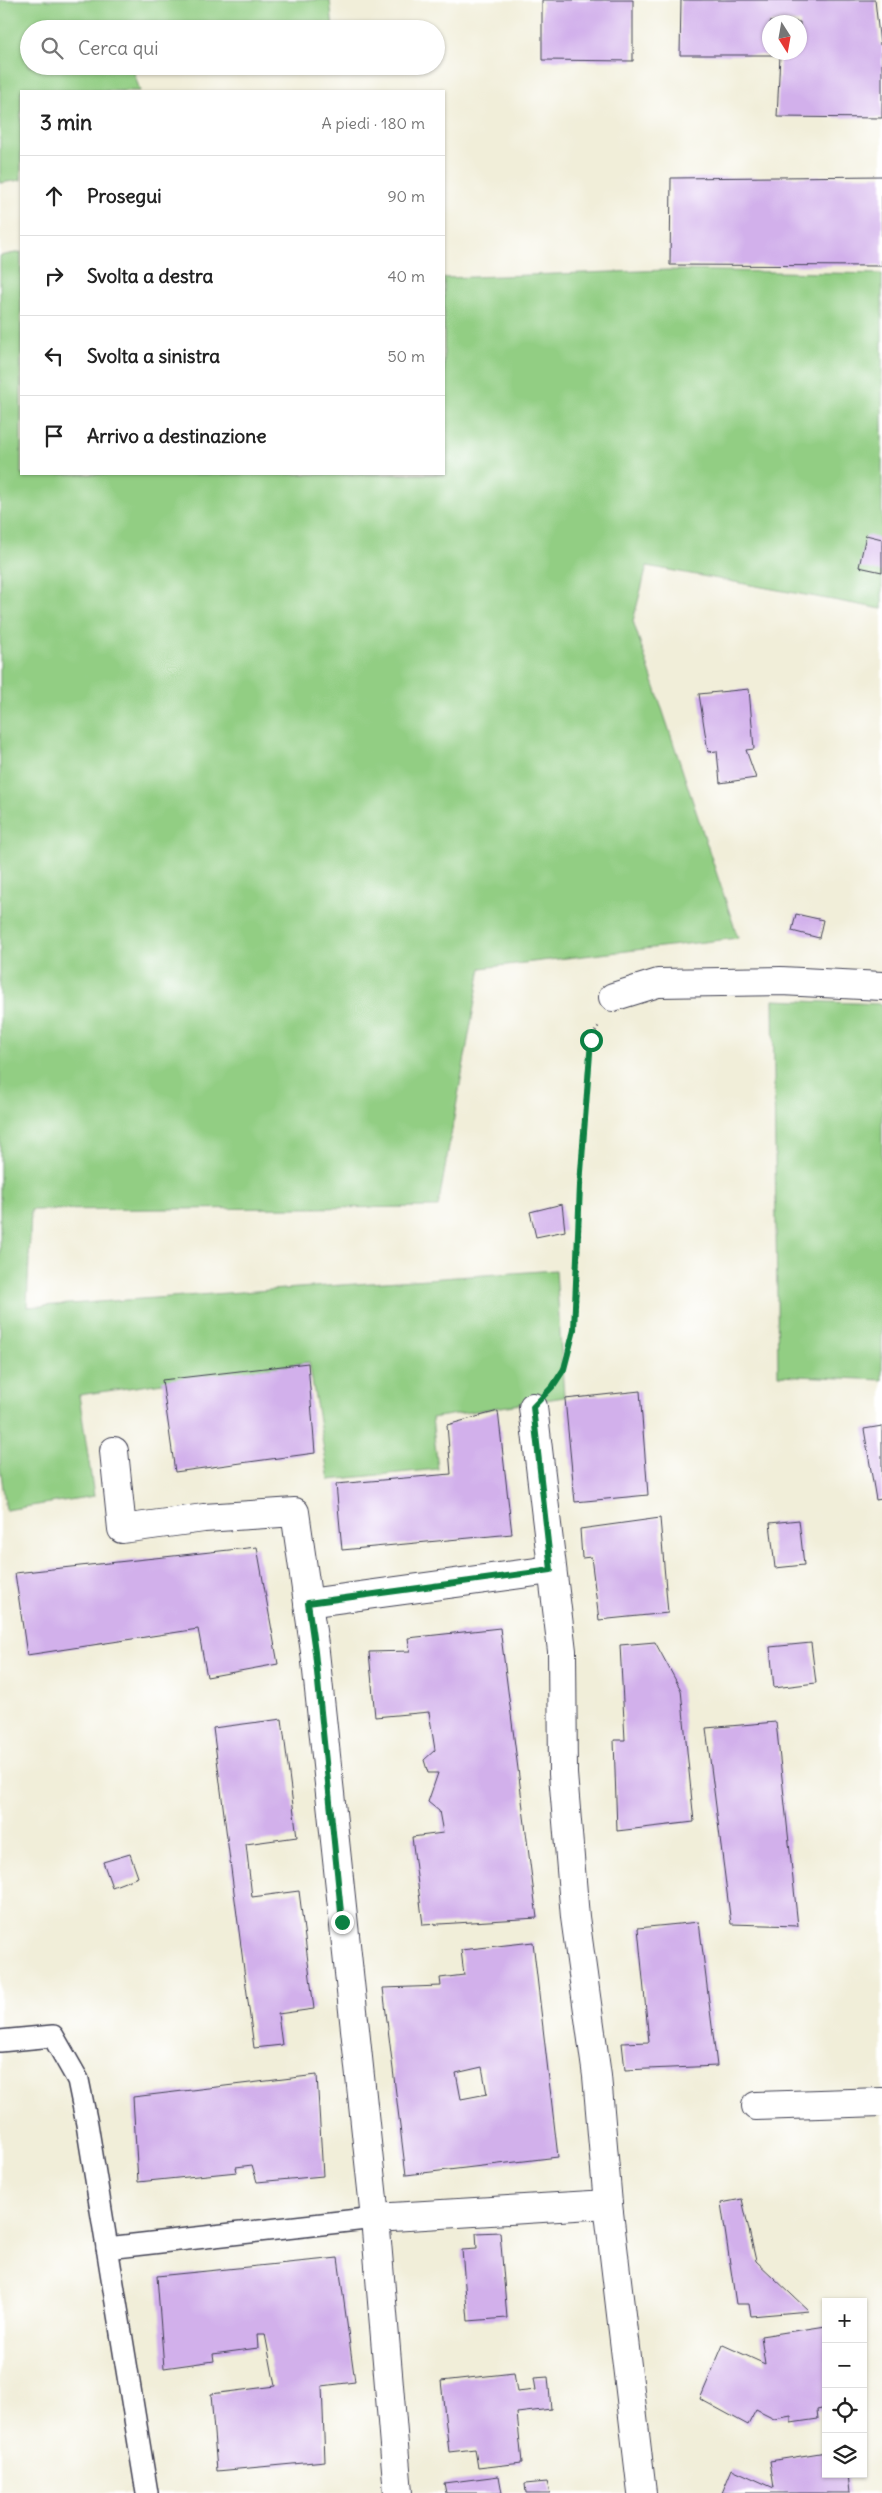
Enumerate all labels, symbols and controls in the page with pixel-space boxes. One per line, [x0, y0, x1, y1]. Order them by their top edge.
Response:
north arrow [762, 15, 807, 60]
search box [20, 20, 445, 75]
icon: search [38, 34, 66, 62]
text: Cerca qui [78, 36, 159, 60]
text: 3 min [40, 109, 92, 136]
text: A piedi · 180 m [321, 113, 425, 133]
icon: ahead [40, 182, 68, 210]
text: Prosegui [87, 184, 162, 208]
text: 90 m [387, 186, 425, 206]
icon: right [40, 262, 68, 290]
text: Svolta a destra [87, 264, 213, 288]
text: 40 m [387, 266, 425, 286]
icon: left [40, 342, 68, 370]
text: Svolta a sinistra [87, 344, 220, 368]
text: 50 m [387, 346, 425, 366]
icon: arrive [40, 422, 68, 450]
text: Arrivo a destinazione [87, 424, 266, 448]
route start [580, 1029, 603, 1052]
route end [331, 1911, 354, 1934]
map controls [822, 2298, 867, 2478]
button: + [822, 2298, 867, 2343]
button: − [822, 2343, 867, 2388]
button: locate [822, 2388, 867, 2433]
button: layers [822, 2433, 867, 2478]

